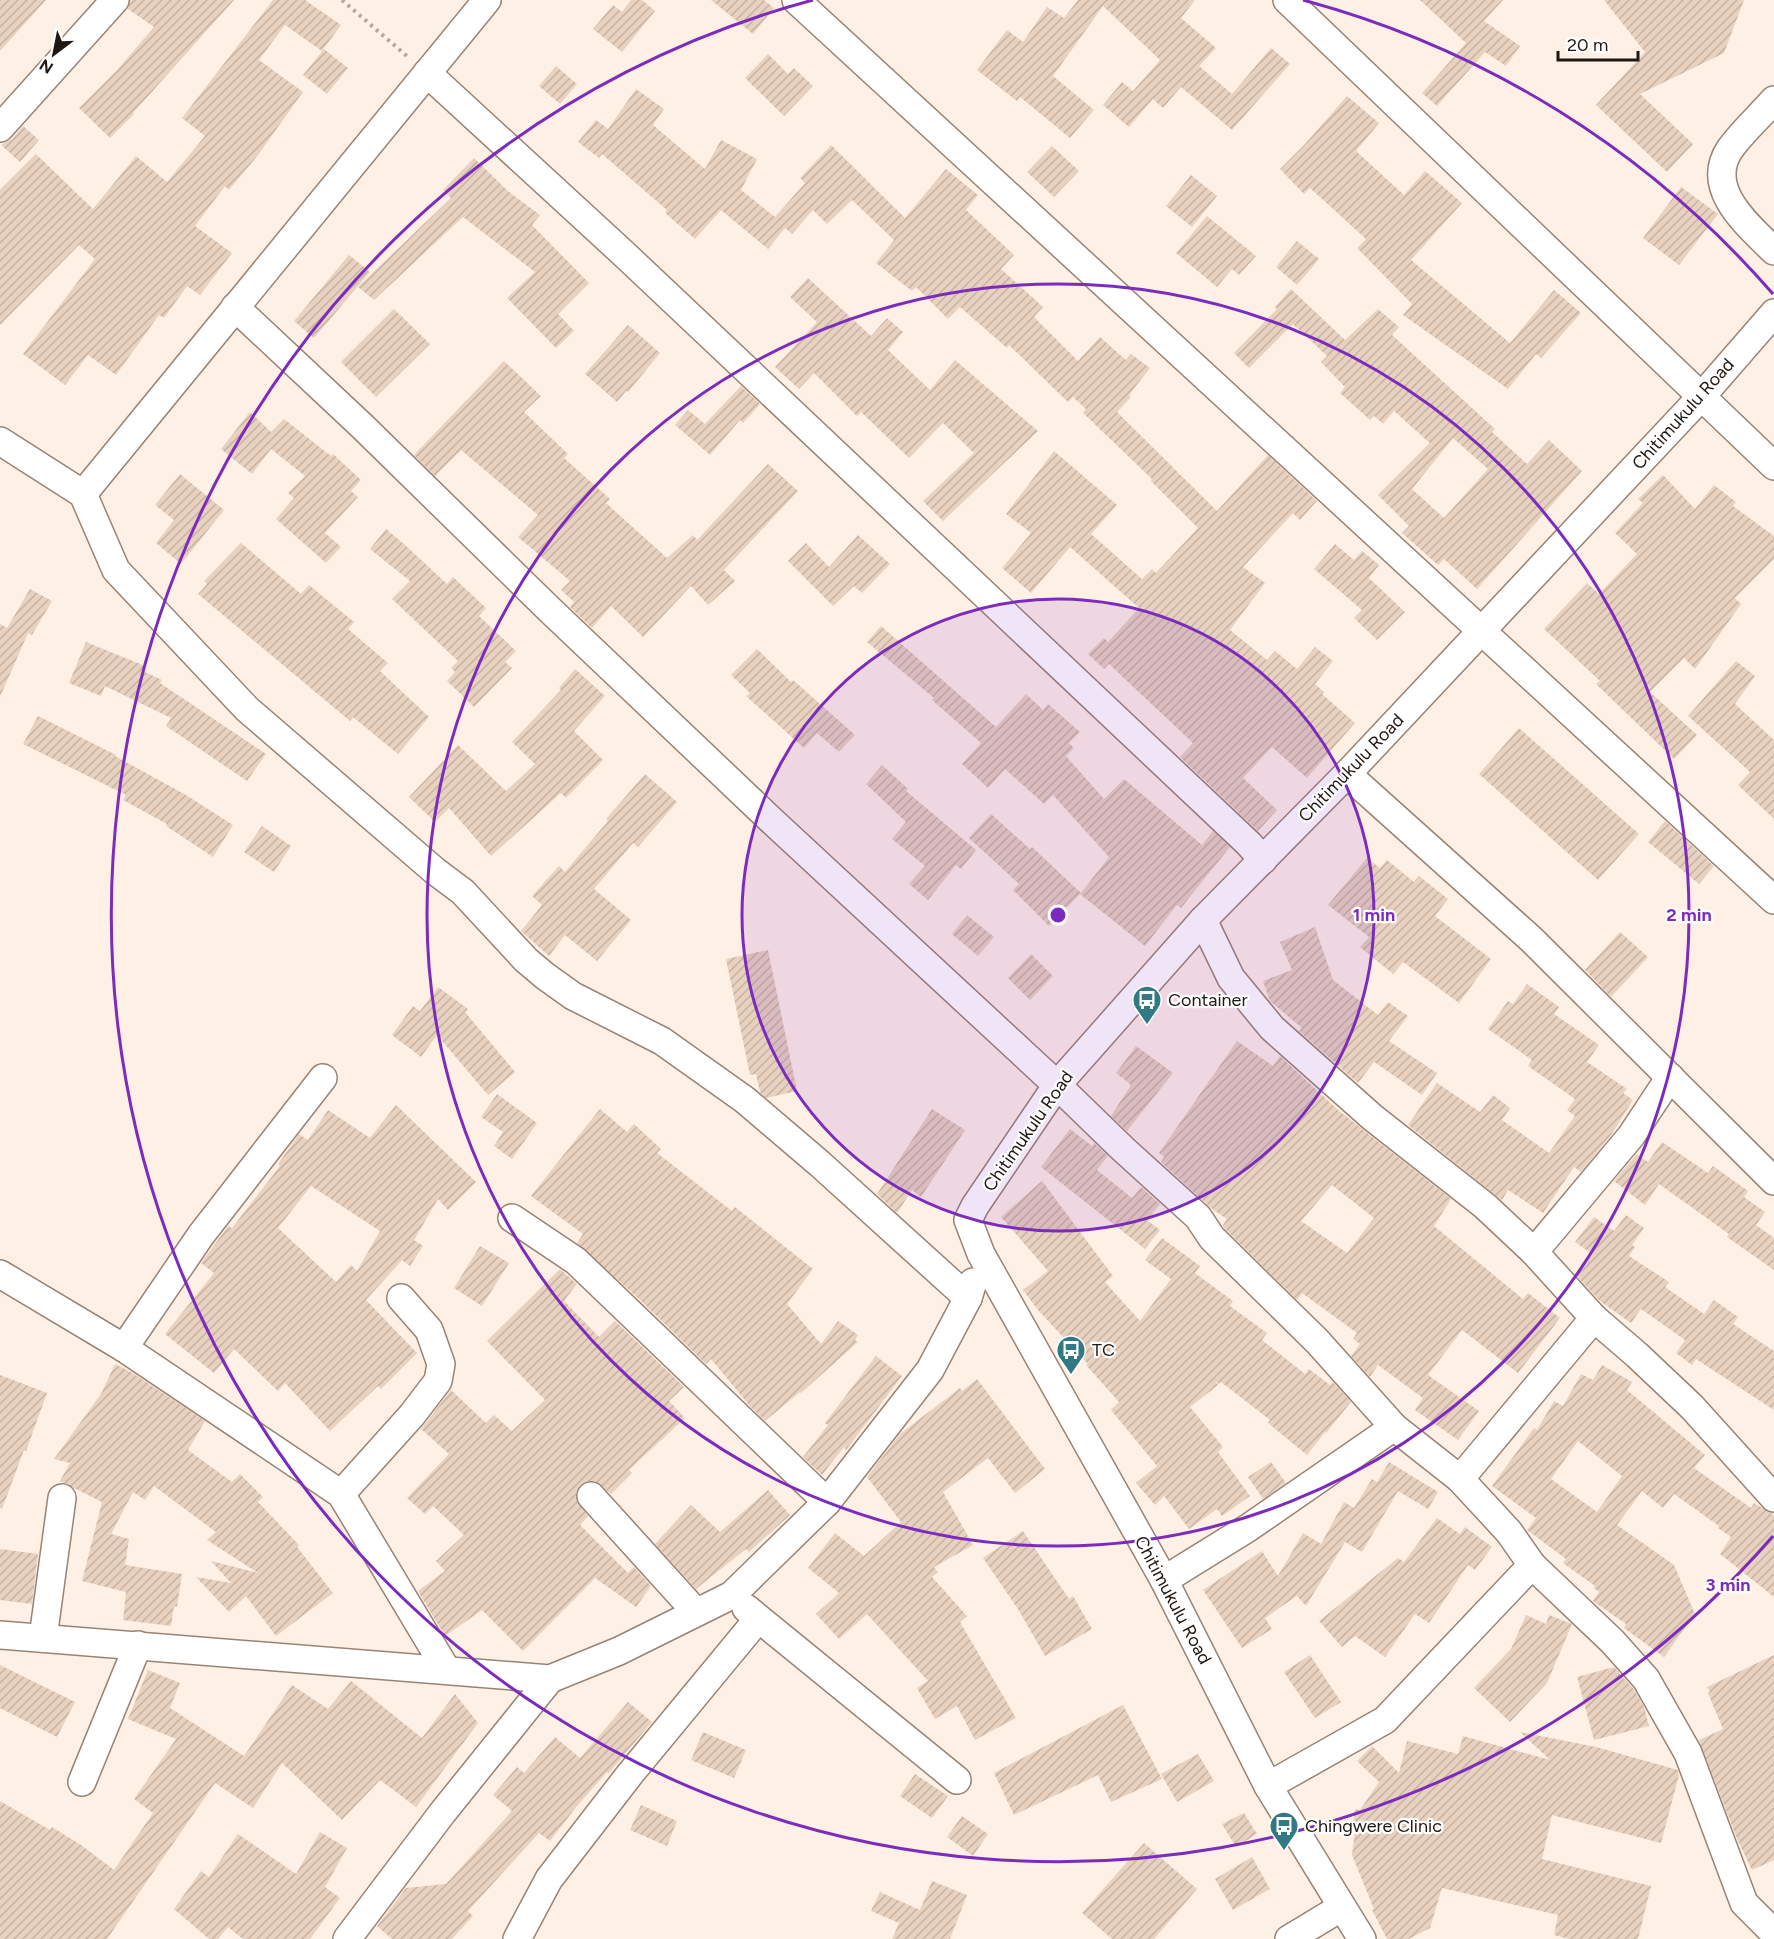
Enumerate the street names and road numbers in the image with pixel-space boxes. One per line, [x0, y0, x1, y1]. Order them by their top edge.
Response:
street label: Chitimukulu Road [1627, 354, 1739, 474]
street label: Chitimukulu Road [1294, 709, 1408, 827]
street label: Chitimukulu Road [978, 1066, 1078, 1196]
street label: Chitimukulu Road [1130, 1532, 1216, 1668]

